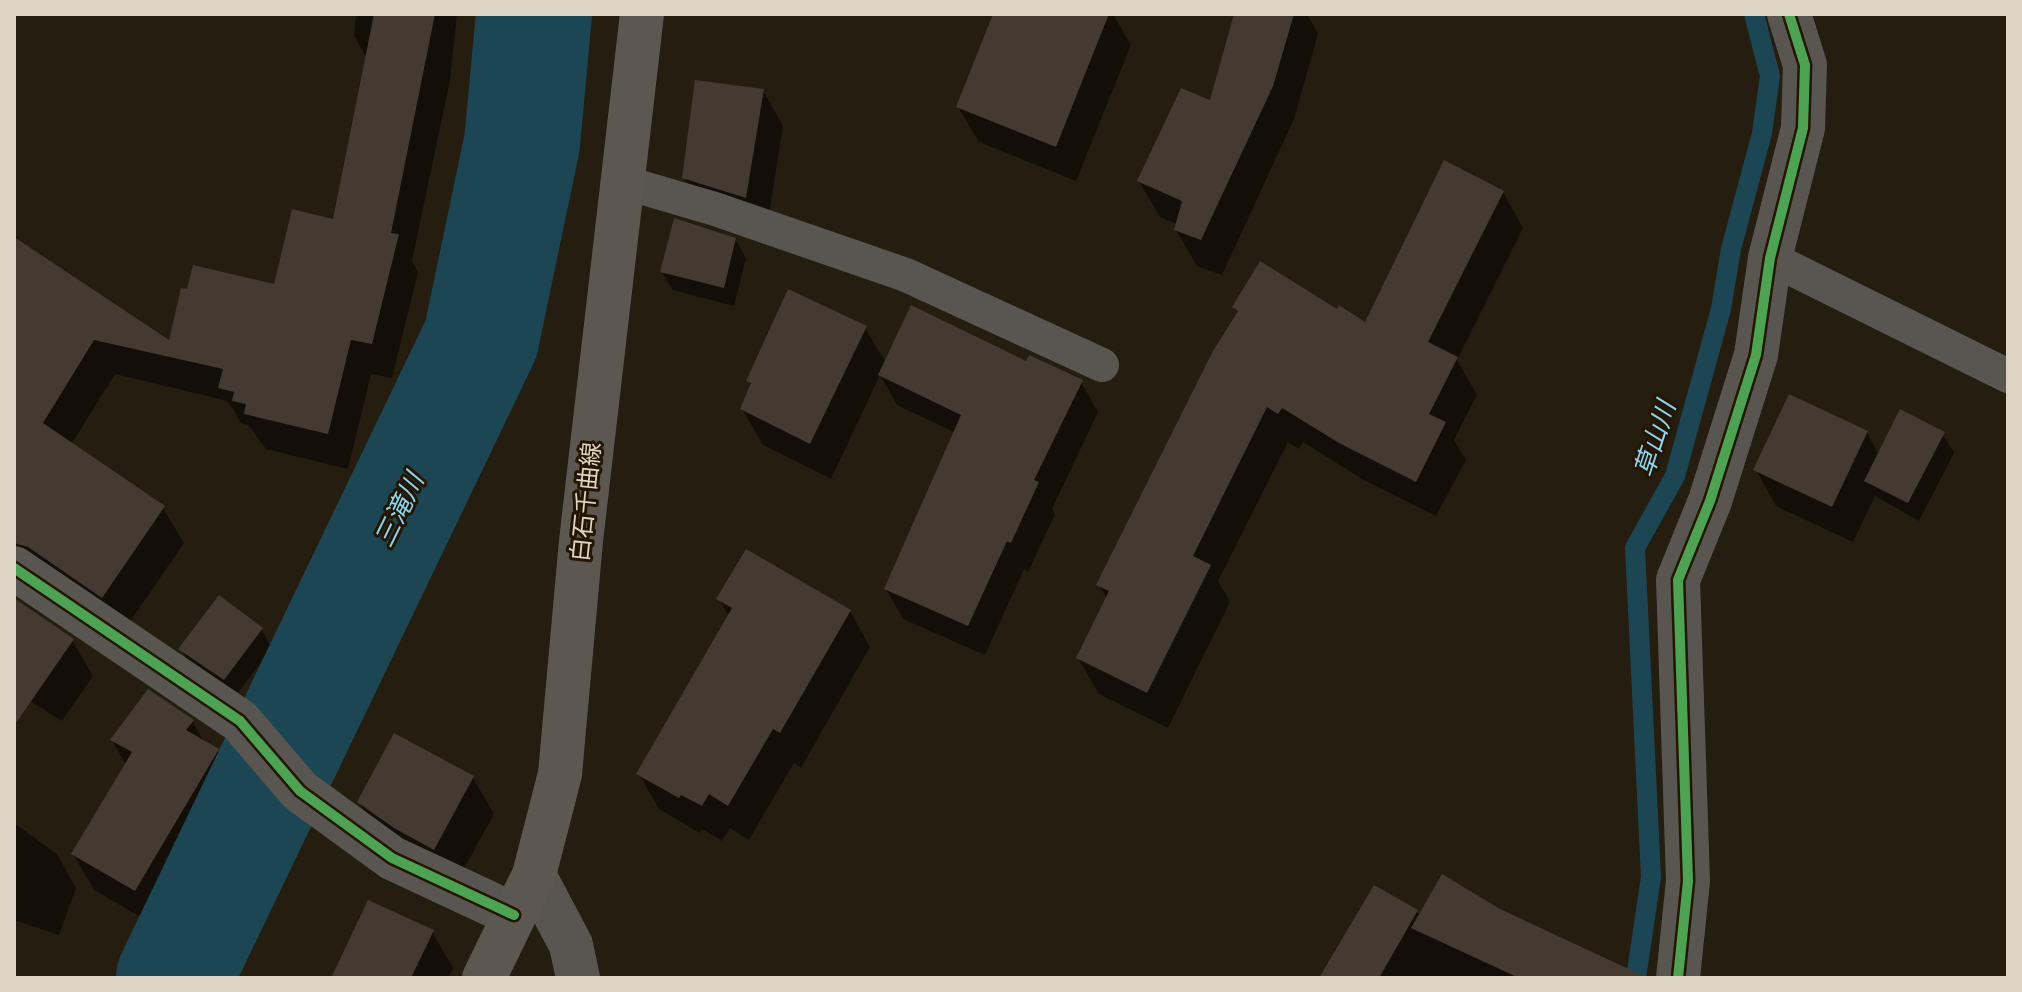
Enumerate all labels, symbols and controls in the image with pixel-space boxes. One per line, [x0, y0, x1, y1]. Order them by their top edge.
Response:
water label: 草山川 [1629, 394, 1682, 481]
street label: 白石千曲線 [565, 441, 606, 563]
water label: 三滝川 [368, 466, 431, 552]

